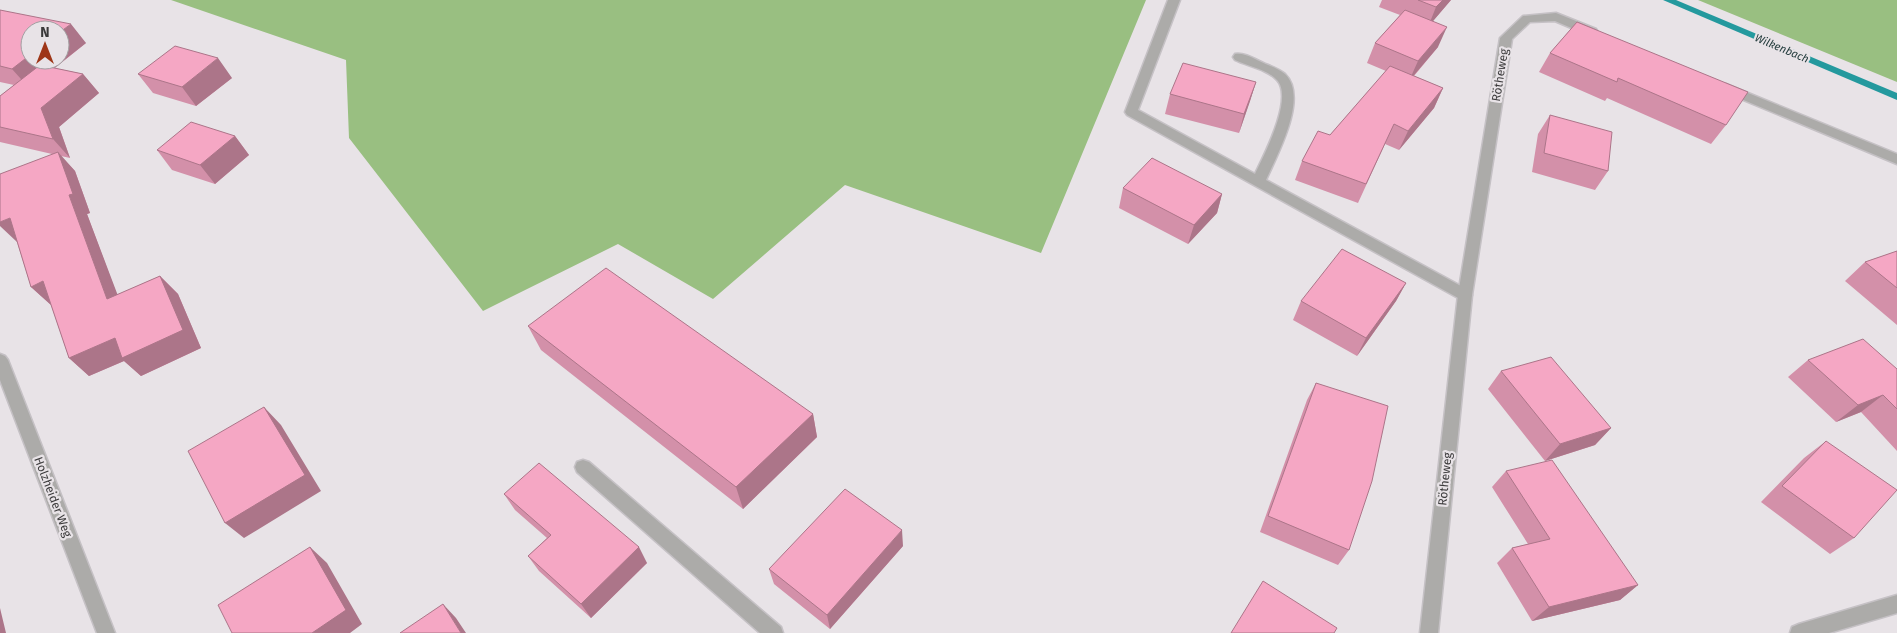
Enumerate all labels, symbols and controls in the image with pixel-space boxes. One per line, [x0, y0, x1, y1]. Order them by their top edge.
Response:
north arrow [20, 20, 70, 70]
text: N [40, 24, 50, 41]
water label: Wilkenbach [1753, 31, 1811, 66]
street label: Rötheweg [1489, 47, 1511, 102]
street label: Rötheweg [1435, 451, 1455, 506]
street label: Holzheider Weg [31, 455, 75, 540]

